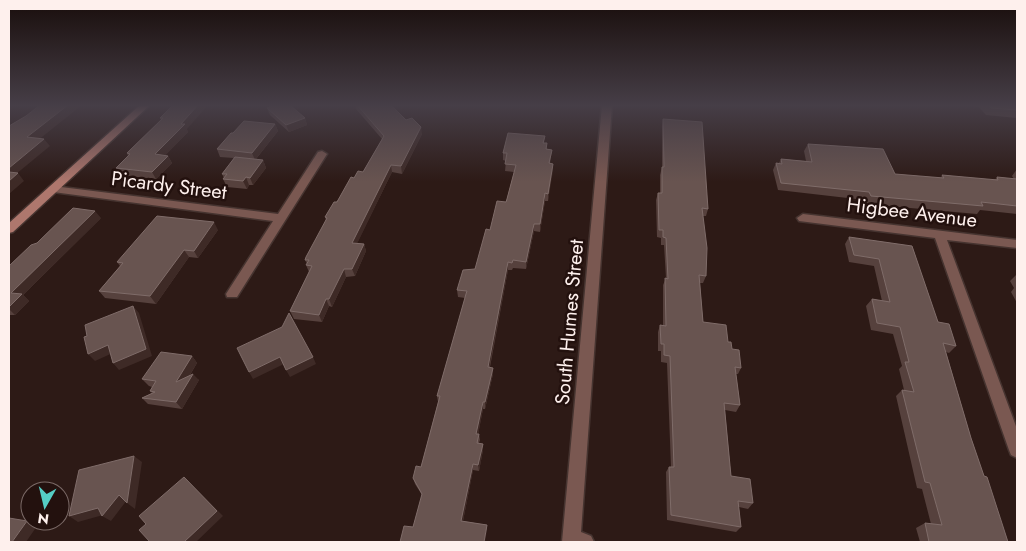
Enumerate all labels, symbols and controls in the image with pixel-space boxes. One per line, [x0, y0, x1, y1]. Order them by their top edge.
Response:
street label: Picardy Street [110, 164, 229, 207]
street label: Higbee Avenue [845, 190, 979, 235]
street label: South Humes Street [548, 238, 591, 406]
north arrow [20, 481, 70, 531]
text: N [36, 508, 50, 530]

